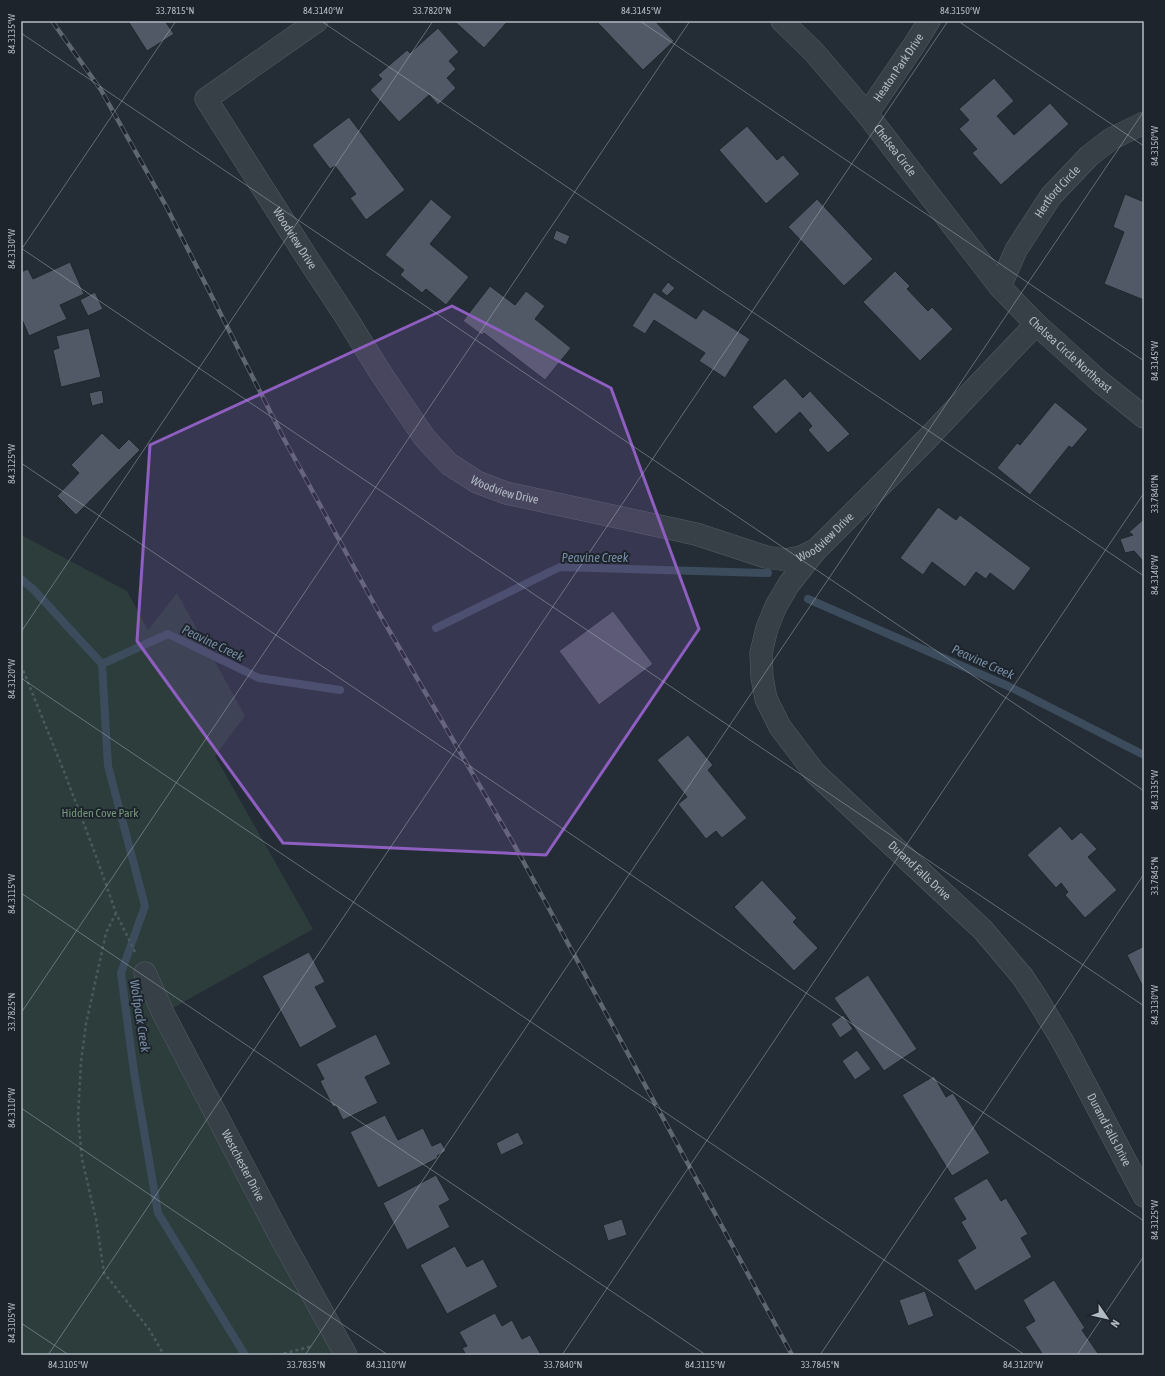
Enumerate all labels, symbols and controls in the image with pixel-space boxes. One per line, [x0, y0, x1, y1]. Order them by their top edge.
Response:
text: 33.7815°N [156, 5, 194, 16]
text: 84.3140°W [303, 5, 344, 16]
text: 33.7820°N [413, 5, 451, 16]
text: 84.3145°W [621, 5, 662, 16]
text: 84.3150°W [940, 5, 981, 16]
text: 84.3135°W [6, 13, 17, 54]
street label: Heaton Park Drive [870, 31, 926, 105]
street label: Chelsea Circle [871, 122, 919, 179]
text: 84.3150°W [1149, 125, 1160, 166]
street label: Hertford Circle [1032, 163, 1083, 220]
street label: Woodview Drive [270, 205, 320, 272]
text: 84.3130°W [6, 228, 17, 269]
street label: Chelsea Circle Northeast [1026, 314, 1115, 396]
text: 84.3145°W [1149, 340, 1160, 381]
text: 84.3125°W [6, 443, 17, 484]
street label: Woodview Drive [468, 473, 540, 507]
text: 33.7840°N [1149, 475, 1160, 513]
street label: Woodview Drive [794, 510, 856, 565]
water label: Peavine Creek [562, 550, 629, 565]
text: 84.3140°W [1149, 554, 1160, 595]
water label: Peavine Creek [180, 622, 247, 665]
water label: Peavine Creek [949, 642, 1017, 683]
text: 84.3120°W [6, 658, 17, 699]
text: 84.3135°W [1149, 769, 1160, 810]
park label: Hidden Cove Park [62, 806, 139, 820]
street label: Durand Falls Drive [885, 838, 954, 903]
text: 33.7845°N [1149, 857, 1160, 895]
text: 84.3115°W [6, 873, 17, 914]
water label: Wolfpack Creek [127, 979, 153, 1054]
text: 84.3130°W [1149, 984, 1160, 1025]
text: 33.7825°N [6, 993, 17, 1031]
text: 84.3110°W [6, 1087, 17, 1128]
street label: Durand Falls Drive [1084, 1091, 1134, 1169]
street label: Westchester Drive [218, 1127, 267, 1204]
text: 84.3125°W [1149, 1199, 1160, 1240]
north arrow [1087, 1298, 1127, 1338]
text: 84.3105°W [6, 1302, 17, 1343]
text: N [1108, 1318, 1122, 1330]
text: 84.3105°W [48, 1359, 89, 1370]
text: 33.7835°N [287, 1359, 325, 1370]
text: 84.3110°W [366, 1359, 407, 1370]
text: 33.7840°N [544, 1359, 582, 1370]
text: 84.3115°W [685, 1359, 726, 1370]
text: 33.7845°N [801, 1359, 839, 1370]
text: 84.3120°W [1003, 1359, 1044, 1370]

